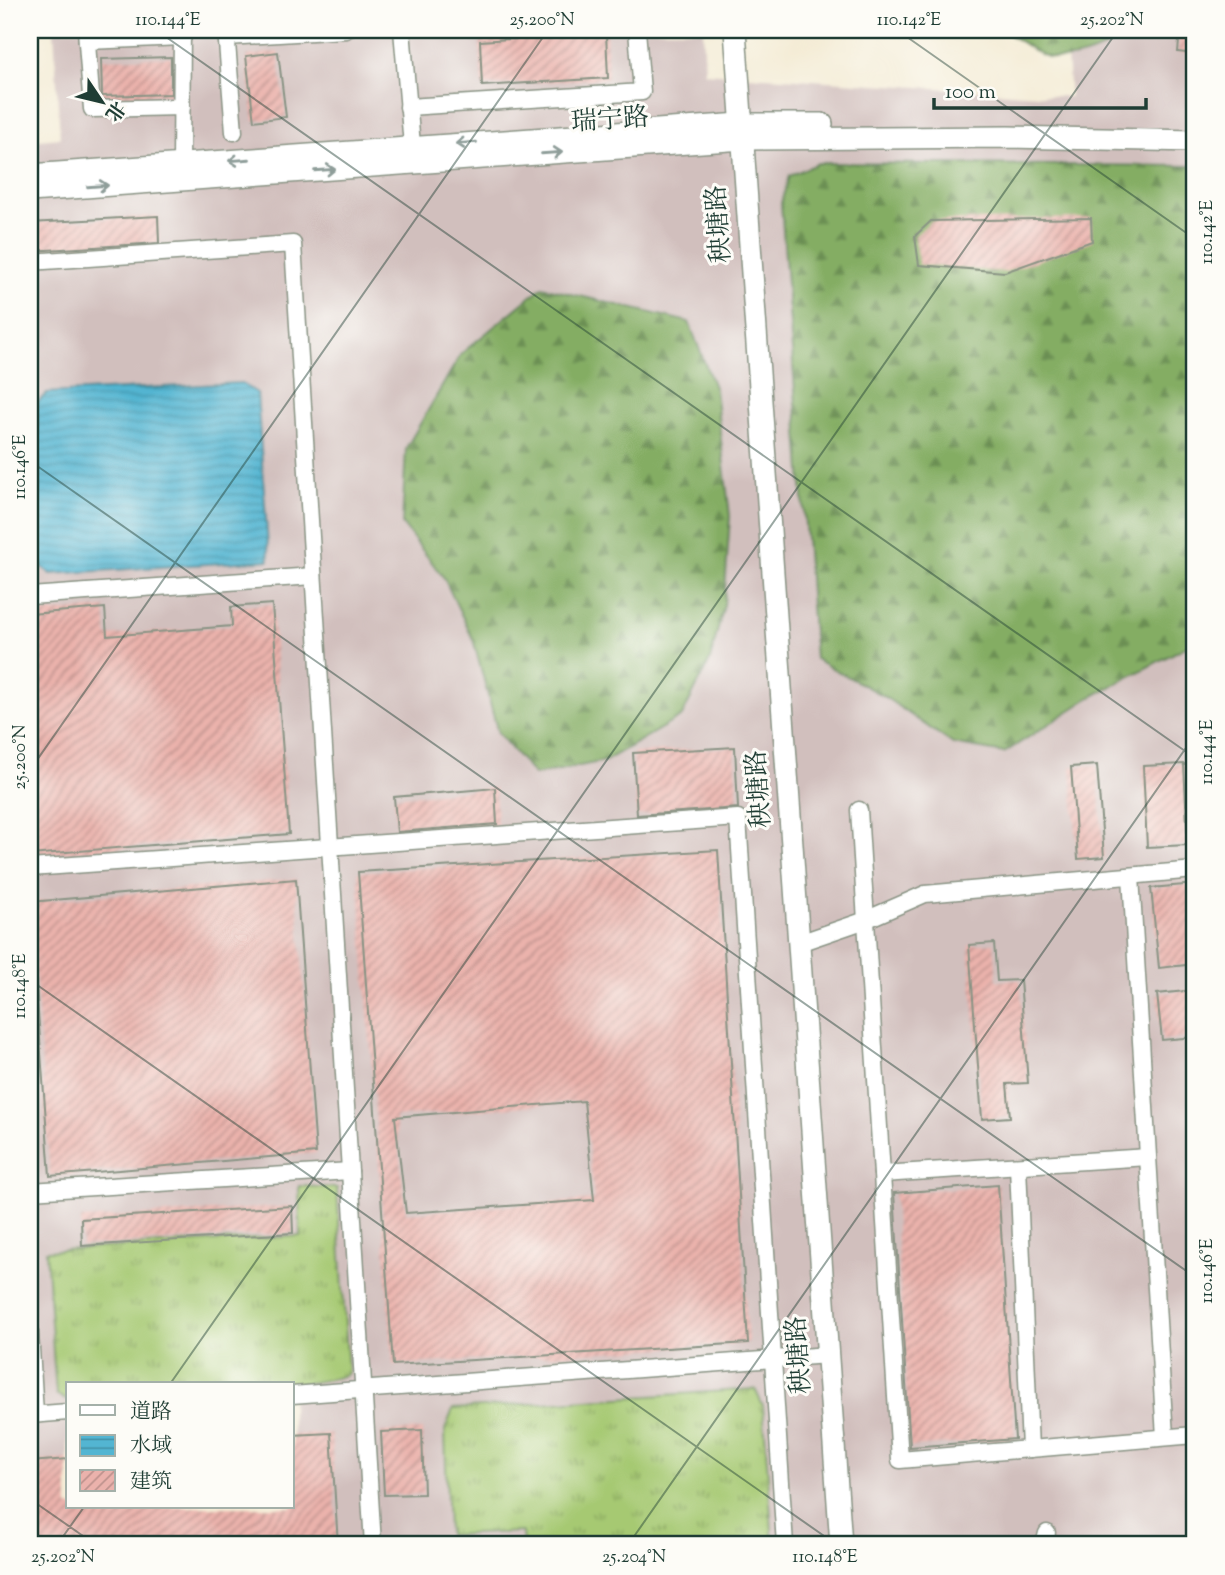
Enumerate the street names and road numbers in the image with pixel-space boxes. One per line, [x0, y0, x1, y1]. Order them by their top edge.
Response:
street label: 瑞宁路 [570, 100, 650, 142]
street label: 秧塘路 [699, 184, 741, 264]
street label: 秧塘路 [739, 749, 781, 829]
street label: 秧塘路 [779, 1315, 821, 1395]

